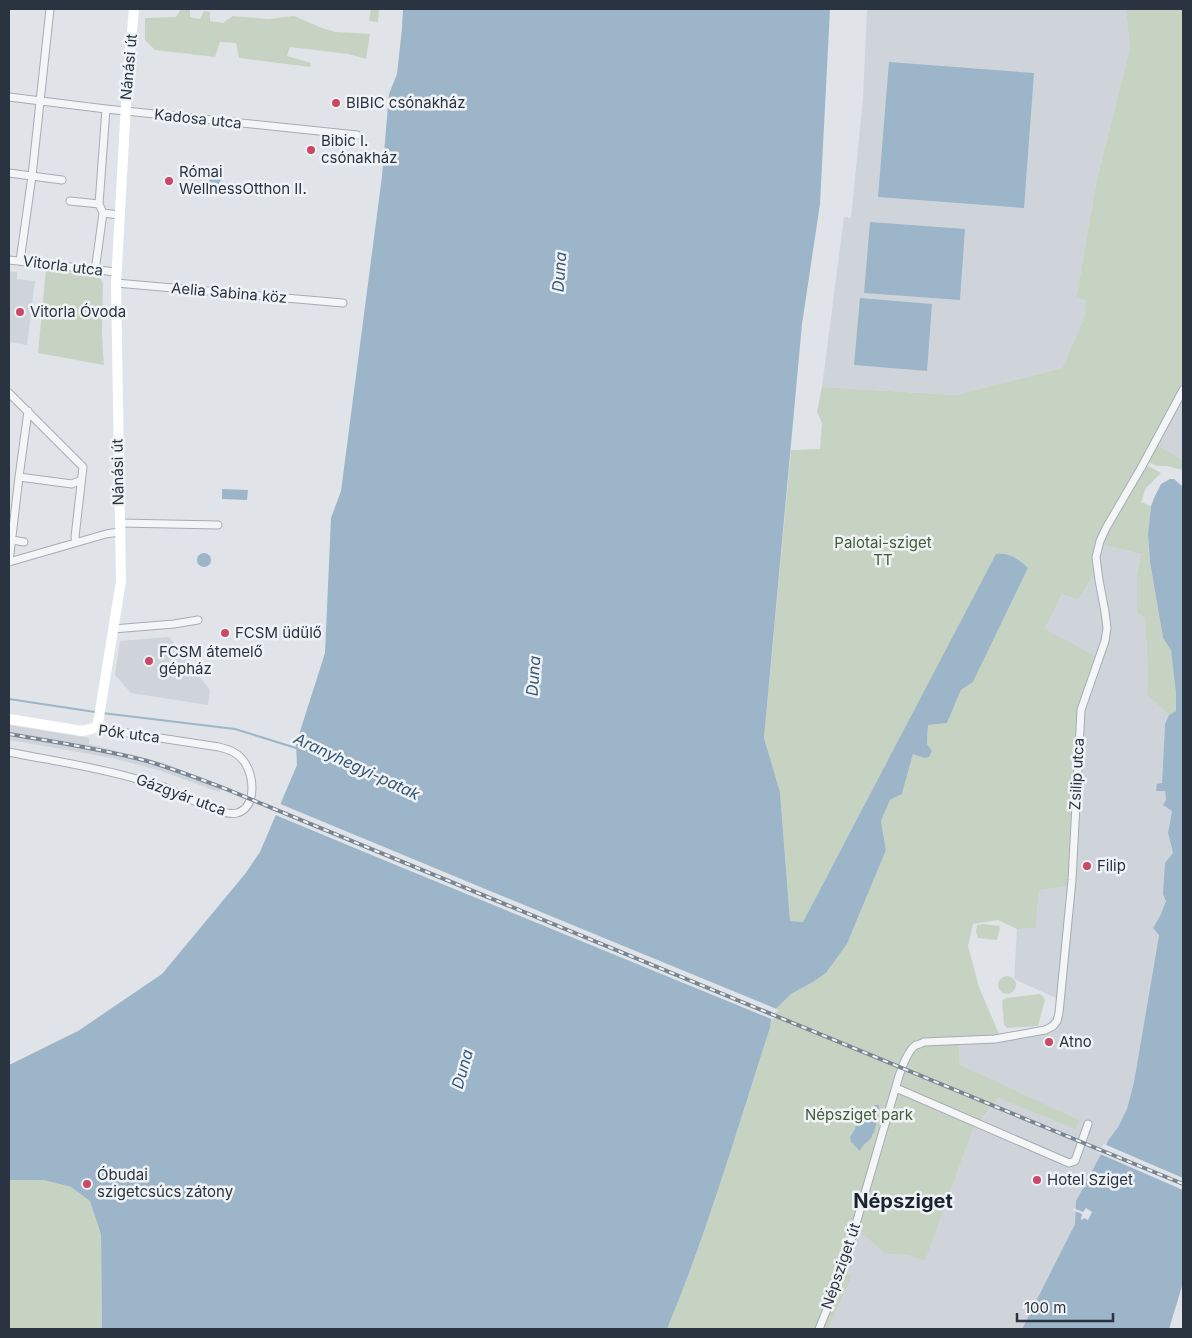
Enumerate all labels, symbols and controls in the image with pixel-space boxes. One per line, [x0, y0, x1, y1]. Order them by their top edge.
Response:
street label: Nánási út [116, 33, 141, 101]
place label: BIBIC csónakház [346, 93, 465, 112]
marker: BIBIC csónakház [330, 97, 342, 109]
street label: Kadosa utca [153, 104, 243, 133]
place label: Bibic I. csónakház [321, 131, 398, 167]
marker: Bibic I. csónakház [305, 144, 317, 156]
place label: Római WellnessOtthon II. [179, 162, 307, 198]
marker: Római WellnessOtthon II. [163, 175, 175, 187]
street label: Vitorla utca [22, 251, 104, 280]
water label: Duna [548, 251, 570, 293]
street label: Aelia Sabina köz [170, 278, 288, 307]
place label: Vitorla Óvoda [30, 302, 126, 321]
marker: Vitorla Óvoda [14, 306, 26, 318]
street label: Nánási út [107, 438, 128, 505]
park label: Palotai-sziget TT [834, 533, 932, 569]
place label: FCSM üdülő [235, 623, 322, 642]
marker: FCSM üdülő [219, 627, 231, 639]
place label: FCSM átemelő gépház [159, 642, 263, 678]
marker: FCSM átemelő gépház [143, 655, 155, 667]
water label: Duna [522, 655, 544, 697]
street label: Pók utca [97, 720, 161, 747]
water label: Aranyhegyi-patak [290, 728, 423, 804]
street label: Zsilip utca [1065, 737, 1088, 811]
street label: Gázgyár utca [134, 769, 229, 820]
place label: Filip [1097, 856, 1126, 875]
marker: Filip [1081, 860, 1093, 872]
place label: Atno [1059, 1032, 1092, 1051]
marker: Atno [1043, 1036, 1055, 1048]
water label: Duna [447, 1047, 477, 1091]
park label: Népsziget park [805, 1105, 914, 1124]
place label: Óbudai szigetcsúcs zátony [97, 1165, 234, 1201]
place label: Hotel Sziget [1047, 1170, 1133, 1189]
marker: Hotel Sziget [1031, 1174, 1043, 1186]
marker: Óbudai szigetcsúcs zátony [81, 1178, 93, 1190]
district label: Népsziget [853, 1189, 953, 1213]
street label: Népsziget út [817, 1220, 864, 1311]
scale bar [1017, 1290, 1113, 1322]
text: 100 m [1024, 1298, 1066, 1317]

